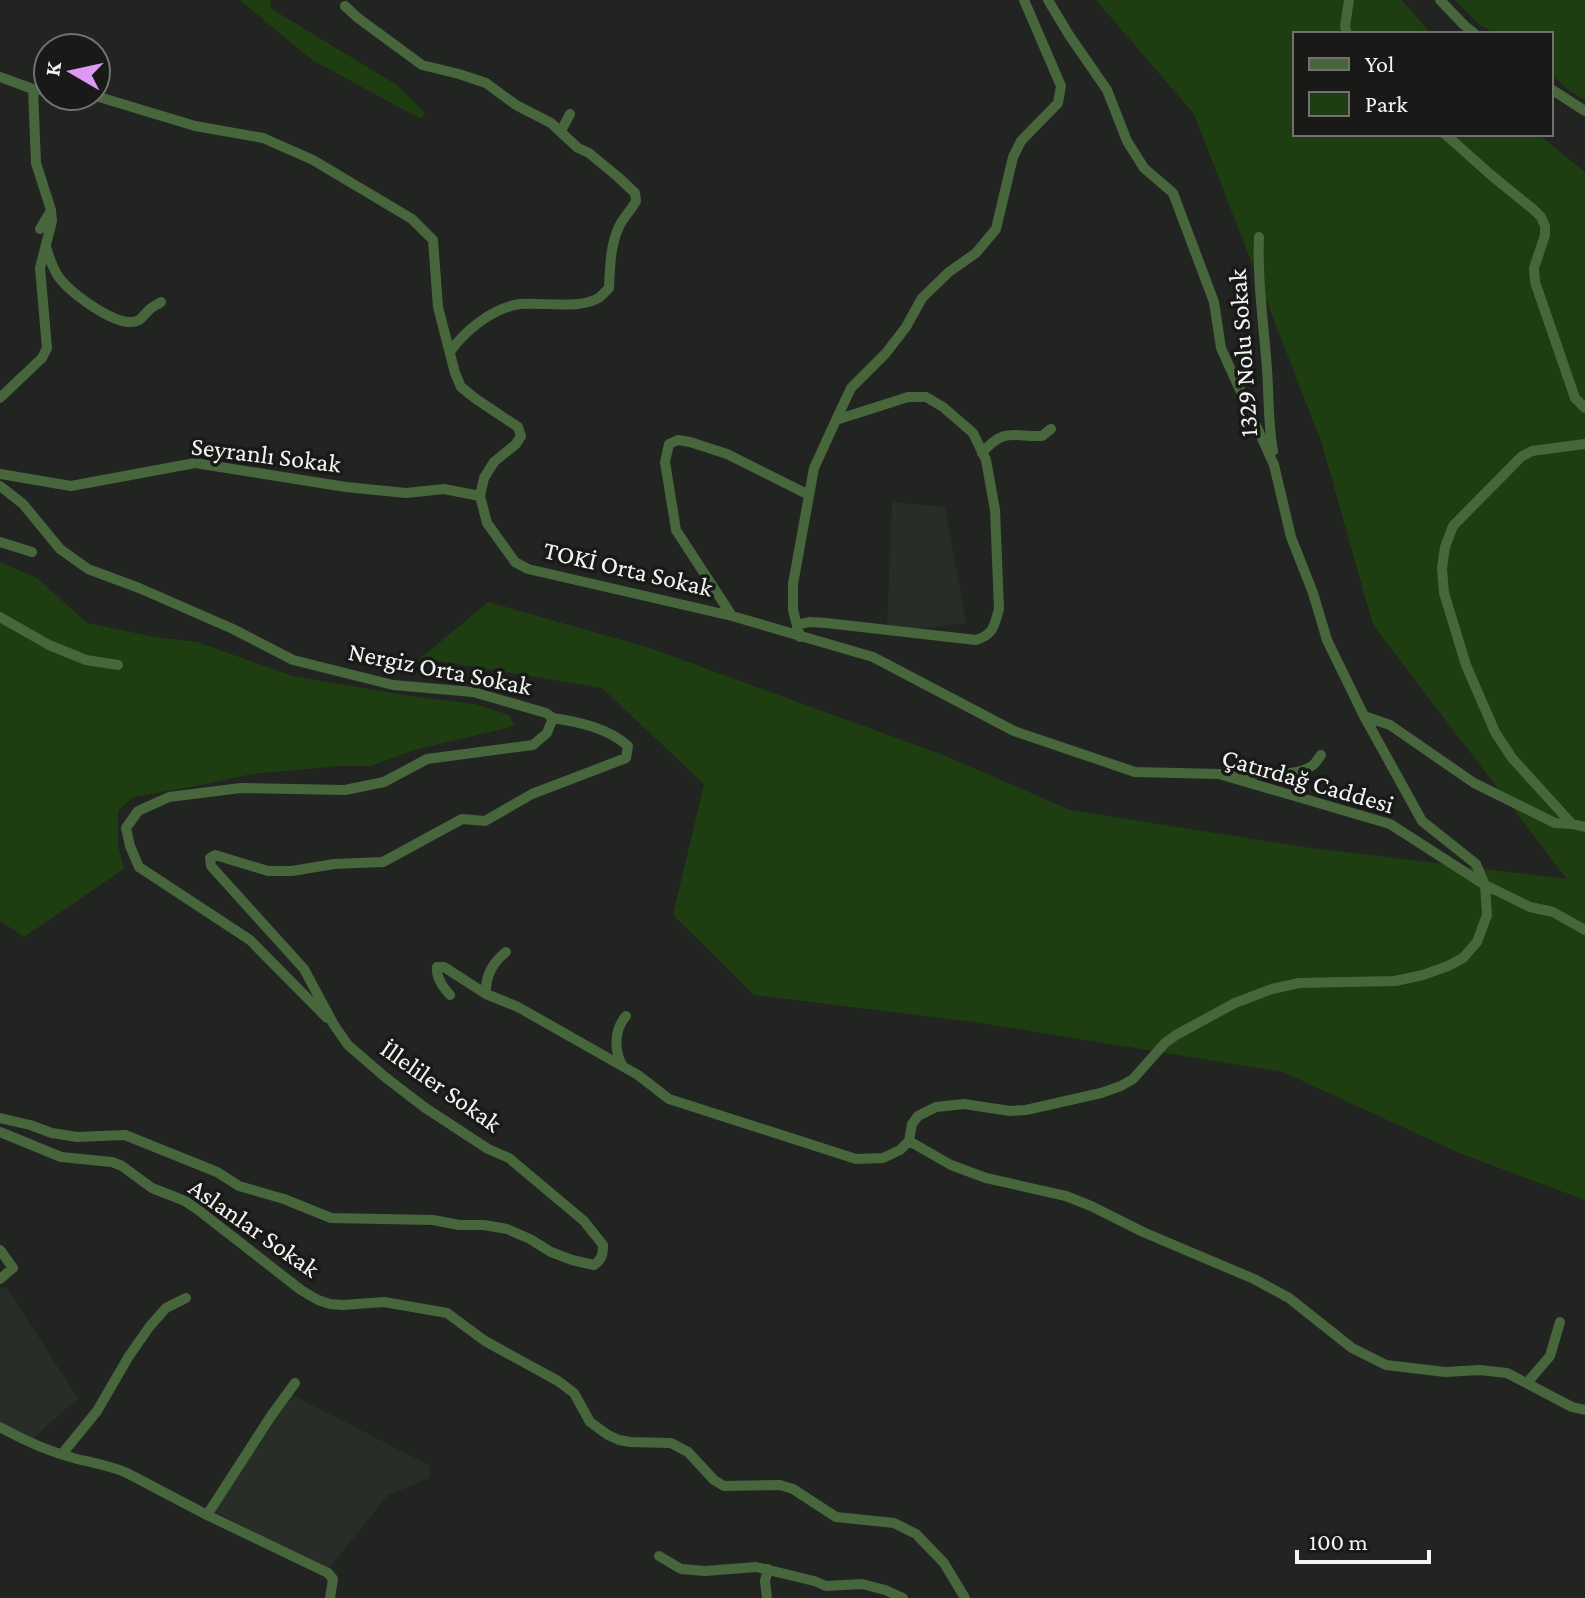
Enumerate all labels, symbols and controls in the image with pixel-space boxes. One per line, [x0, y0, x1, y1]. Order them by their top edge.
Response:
north arrow [32, 32, 112, 112]
legend [1293, 32, 1553, 136]
text: Yol [1365, 50, 1394, 77]
text: K [39, 59, 66, 78]
text: Park [1365, 90, 1408, 117]
street label: 1329 Nolu Sokak [1223, 267, 1263, 438]
street label: Seyranlı Sokak [189, 431, 343, 479]
street label: TOKİ Orta Sokak [541, 535, 716, 603]
street label: Nergiz Orta Sokak [346, 637, 535, 701]
street label: Çatırdağ Caddesi [1219, 743, 1398, 819]
street label: İlleliler Sokak [375, 1034, 507, 1139]
street label: Aslanlar Sokak [183, 1172, 325, 1284]
scale bar [1297, 1514, 1429, 1564]
text: 100 m [1309, 1528, 1368, 1555]

